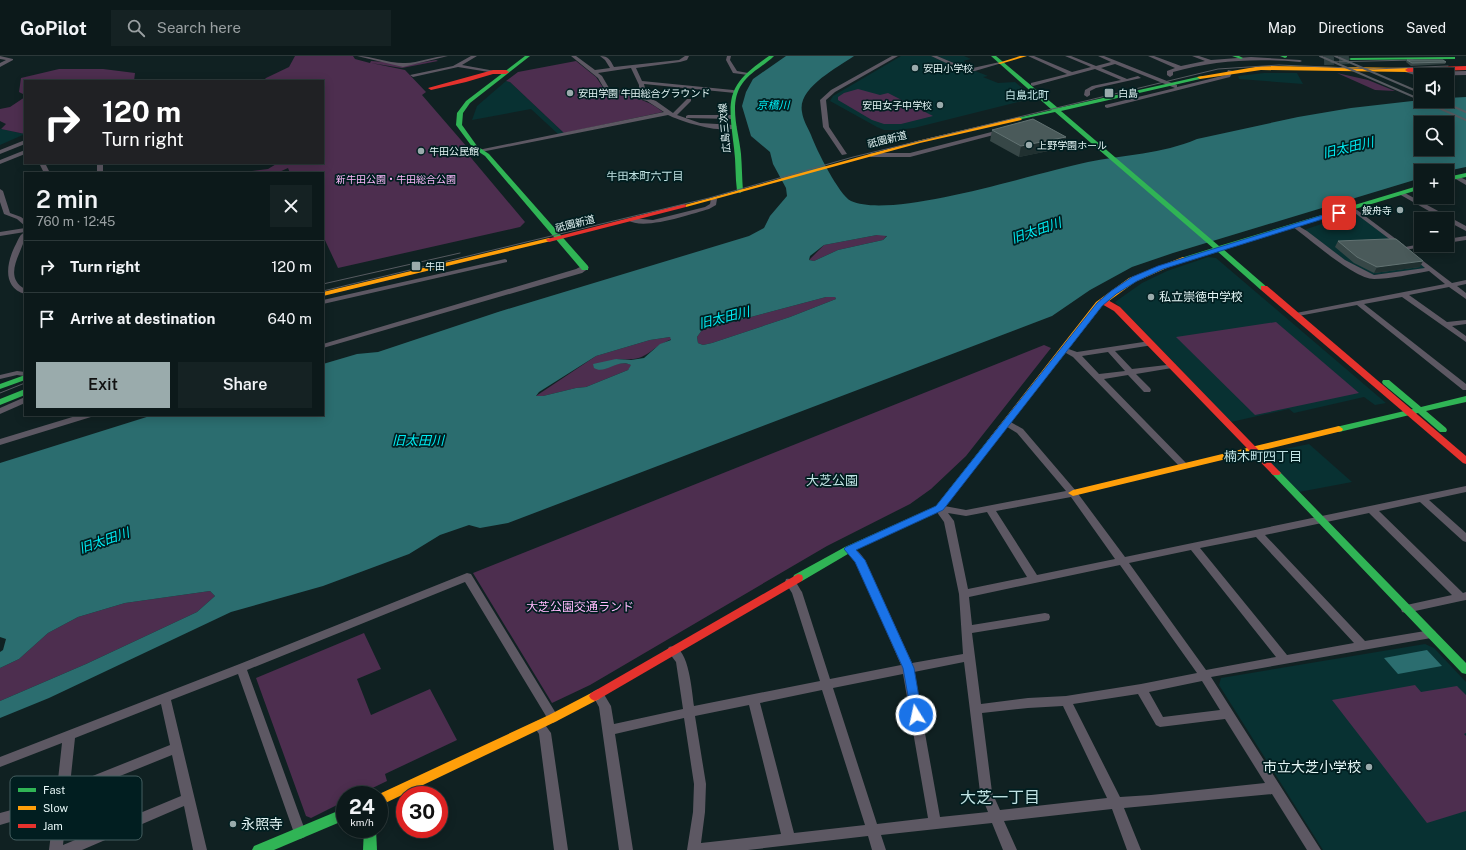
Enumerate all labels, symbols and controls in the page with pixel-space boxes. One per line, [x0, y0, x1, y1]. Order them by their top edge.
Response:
search box [111, 10, 391, 46]
text: GoPilot [20, 17, 87, 39]
icon: search [125, 17, 147, 39]
text: Search here [157, 19, 241, 36]
text: Map [1268, 20, 1296, 36]
text: Directions [1318, 20, 1384, 36]
text: Saved [1406, 20, 1446, 36]
place label: 安田小学校 [923, 62, 973, 74]
marker: 安田小学校 [910, 63, 920, 73]
map controls [1414, 68, 1454, 252]
button: sound [1414, 68, 1454, 108]
place label: 安田学園 牛田総合グラウンド [578, 87, 710, 99]
marker: 白島 [1103, 87, 1115, 99]
place label: 白島 [1118, 87, 1138, 99]
marker: 安田学園 牛田総合グラウンド [565, 88, 575, 98]
district label: 白島北町 [1005, 89, 1049, 101]
text: 120 m [102, 95, 181, 128]
icon: right [36, 96, 88, 148]
water label: 京橋川 [757, 99, 790, 111]
place label: 安田女子中学校 [862, 99, 932, 111]
marker: 安田女子中学校 [935, 100, 945, 110]
street label: 広島三次線 [716, 103, 732, 153]
button: search [1414, 116, 1454, 156]
street label: 祇園新道 [866, 128, 908, 150]
text: Turn right [102, 129, 184, 150]
water label: 旧太田川 [1321, 134, 1377, 161]
place label: 上野学園ホール [1037, 139, 1107, 151]
marker: 上野学園ホール [1024, 140, 1034, 150]
place label: 牛田公民館 [429, 145, 479, 157]
marker: 牛田公民館 [416, 146, 426, 156]
button: + [1414, 164, 1454, 204]
district label: 牛田本町六丁目 [607, 170, 684, 182]
park label: 新牛田公園・牛田総合公園 [336, 173, 456, 185]
text: 2 min [36, 185, 98, 213]
button: close [270, 185, 312, 227]
pin [1322, 196, 1356, 230]
icon: arrive [1328, 202, 1350, 224]
place label: 般舟寺 [1362, 204, 1392, 216]
marker: 般舟寺 [1395, 205, 1405, 215]
street label: 祇園新道 [554, 212, 596, 234]
button: − [1414, 212, 1454, 252]
text: 760 m · 12:45 [36, 214, 115, 229]
water label: 旧太田川 [1009, 214, 1065, 246]
icon: right [36, 256, 58, 278]
text: Turn right [70, 258, 140, 275]
text: 120 m [271, 258, 312, 275]
marker: 牛田 [410, 260, 422, 272]
place label: 牛田 [425, 260, 445, 272]
place label: 私立崇徳中学校 [1159, 290, 1243, 304]
marker: 私立崇徳中学校 [1146, 292, 1156, 302]
water label: 旧太田川 [697, 303, 753, 331]
icon: arrive [36, 308, 58, 330]
text: Arrive at destination [70, 310, 215, 327]
text: 640 m [267, 310, 312, 327]
button: Exit [36, 362, 170, 408]
button: Share [178, 362, 312, 408]
water label: 旧太田川 [392, 433, 446, 448]
district label: 楠木町四丁目 [1224, 449, 1302, 464]
district label: 大芝公園 [806, 473, 858, 488]
water label: 旧太田川 [77, 524, 133, 556]
park label: 大芝公園交通ランド [526, 600, 634, 614]
position arrow [895, 694, 937, 736]
place label: 市立大芝小学校 [1263, 759, 1361, 775]
marker: 市立大芝小学校 [1364, 762, 1374, 772]
legend [10, 776, 142, 840]
text: Fast [43, 784, 65, 796]
speed limit sign: 30 [396, 786, 448, 838]
district label: 大芝一丁目 [960, 788, 1040, 807]
text: 24 [349, 795, 375, 819]
text: Slow [43, 802, 69, 814]
place label: 永照寺 [241, 816, 283, 832]
text: km/h [350, 816, 374, 828]
marker: 永照寺 [228, 819, 238, 829]
text: Jam [43, 820, 63, 832]

